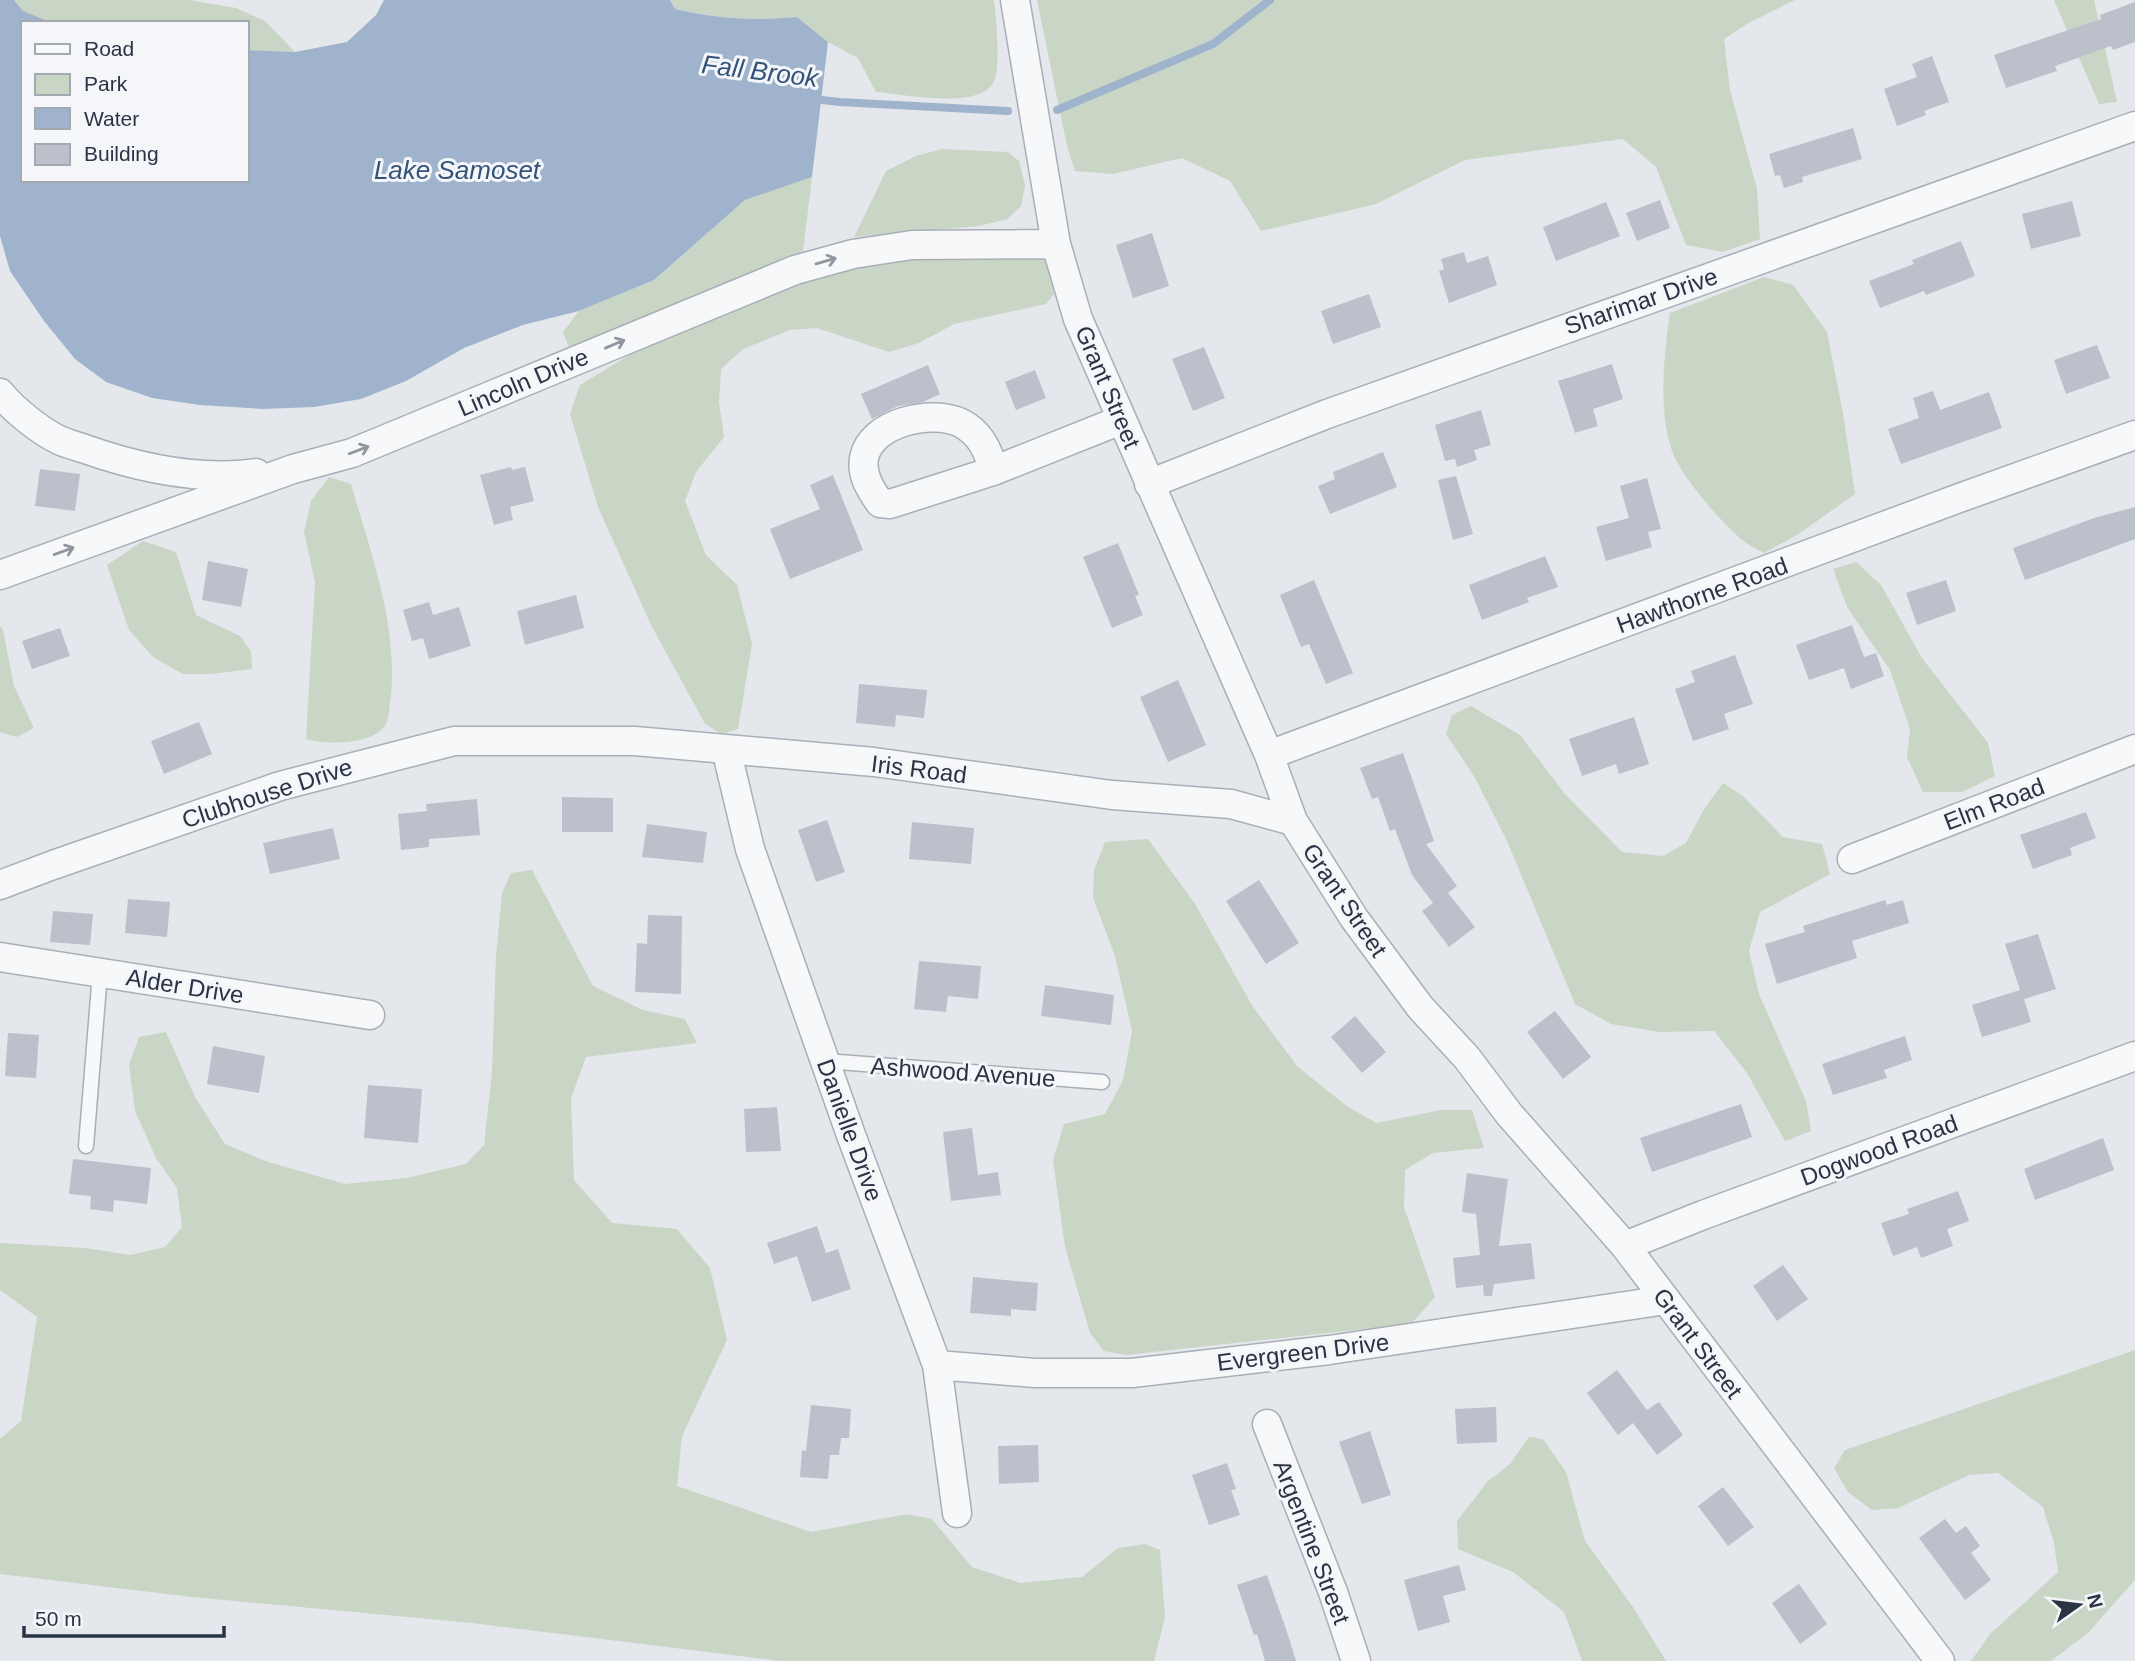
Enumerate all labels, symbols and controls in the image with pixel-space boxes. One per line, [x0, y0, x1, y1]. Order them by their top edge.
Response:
legend [21, 21, 248, 182]
text: Road [84, 37, 134, 60]
water label: Fall Brook [700, 49, 822, 93]
text: Park [84, 72, 128, 95]
text: Water [84, 107, 139, 130]
text: Building [84, 142, 159, 165]
water label: Lake Samoset [374, 155, 542, 185]
one-way arrow [814, 254, 837, 267]
street label: Sharimar Drive [1561, 262, 1721, 340]
street label: Grant Street [1070, 322, 1146, 453]
one-way arrow [603, 337, 625, 350]
street label: Lincoln Drive [454, 342, 592, 422]
one-way arrow [348, 443, 369, 455]
one-way arrow [53, 544, 75, 557]
street label: Hawthorne Road [1613, 552, 1791, 638]
street label: Iris Road [870, 750, 968, 788]
street label: Clubhouse Drive [178, 753, 356, 833]
street label: Elm Road [1940, 773, 2048, 835]
street label: Grant Street [1297, 838, 1393, 962]
street label: Alder Drive [124, 963, 246, 1009]
street label: Ashwood Avenue [870, 1052, 1056, 1092]
street label: Danielle Drive [812, 1055, 888, 1205]
street label: Dogwood Road [1797, 1109, 1961, 1191]
street label: Grant Street [1648, 1283, 1748, 1404]
street label: Evergreen Drive [1215, 1328, 1391, 1376]
street label: Argentine Street [1268, 1456, 1356, 1628]
north arrow [2044, 1570, 2114, 1640]
text: N [2083, 1592, 2107, 1610]
scale bar [24, 1594, 224, 1638]
text: 50 m [35, 1607, 82, 1630]

